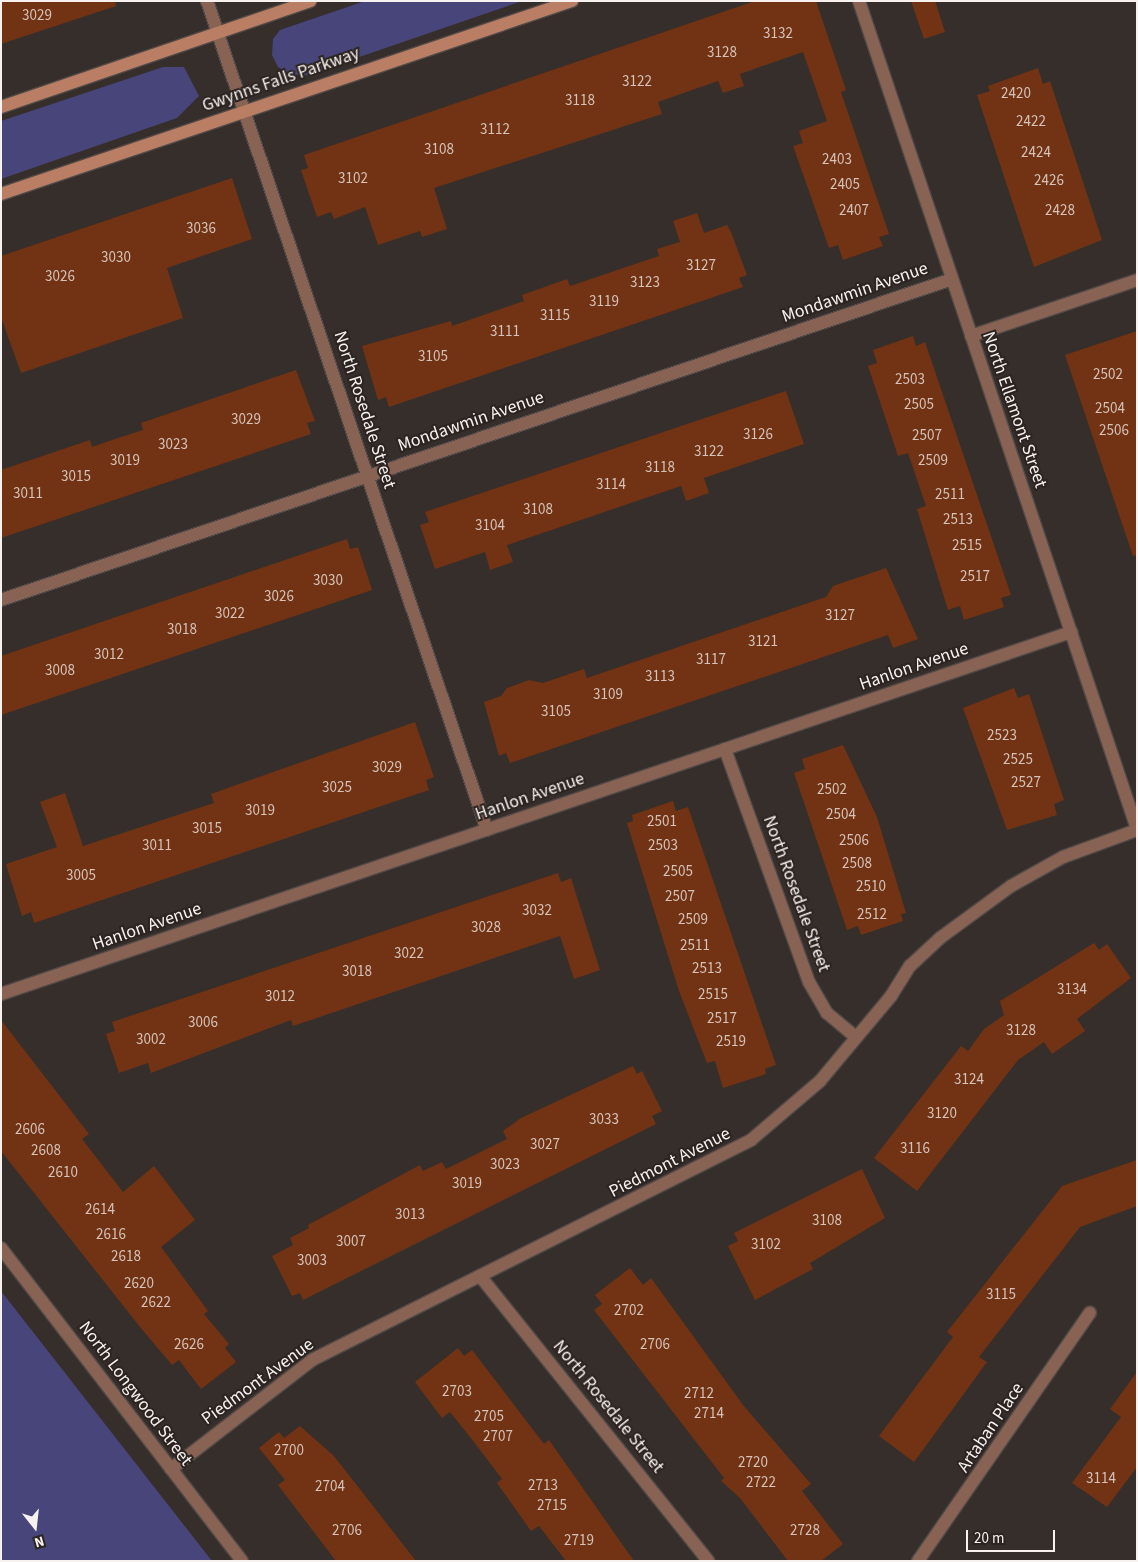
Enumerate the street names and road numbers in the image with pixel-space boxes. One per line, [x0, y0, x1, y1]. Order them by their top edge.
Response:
street label: Gwynns Falls Parkway [200, 43, 362, 117]
street label: Mondawmin Avenue [779, 258, 931, 328]
street label: North Rosedale Street [328, 328, 400, 492]
street label: North Ellamont Street [977, 329, 1051, 491]
street label: Mondawmin Avenue [395, 387, 547, 457]
street label: Hanlon Avenue [857, 638, 971, 696]
street label: Hanlon Avenue [473, 768, 587, 826]
street label: North Rosedale Street [758, 813, 834, 975]
street label: Hanlon Avenue [90, 898, 204, 956]
street label: Piedmont Avenue [606, 1123, 734, 1203]
street label: North Longwood Street [74, 1317, 196, 1471]
street label: Piedmont Avenue [198, 1334, 318, 1430]
street label: North Rosedale Street [548, 1336, 668, 1478]
street label: Artaban Place [953, 1379, 1029, 1477]

